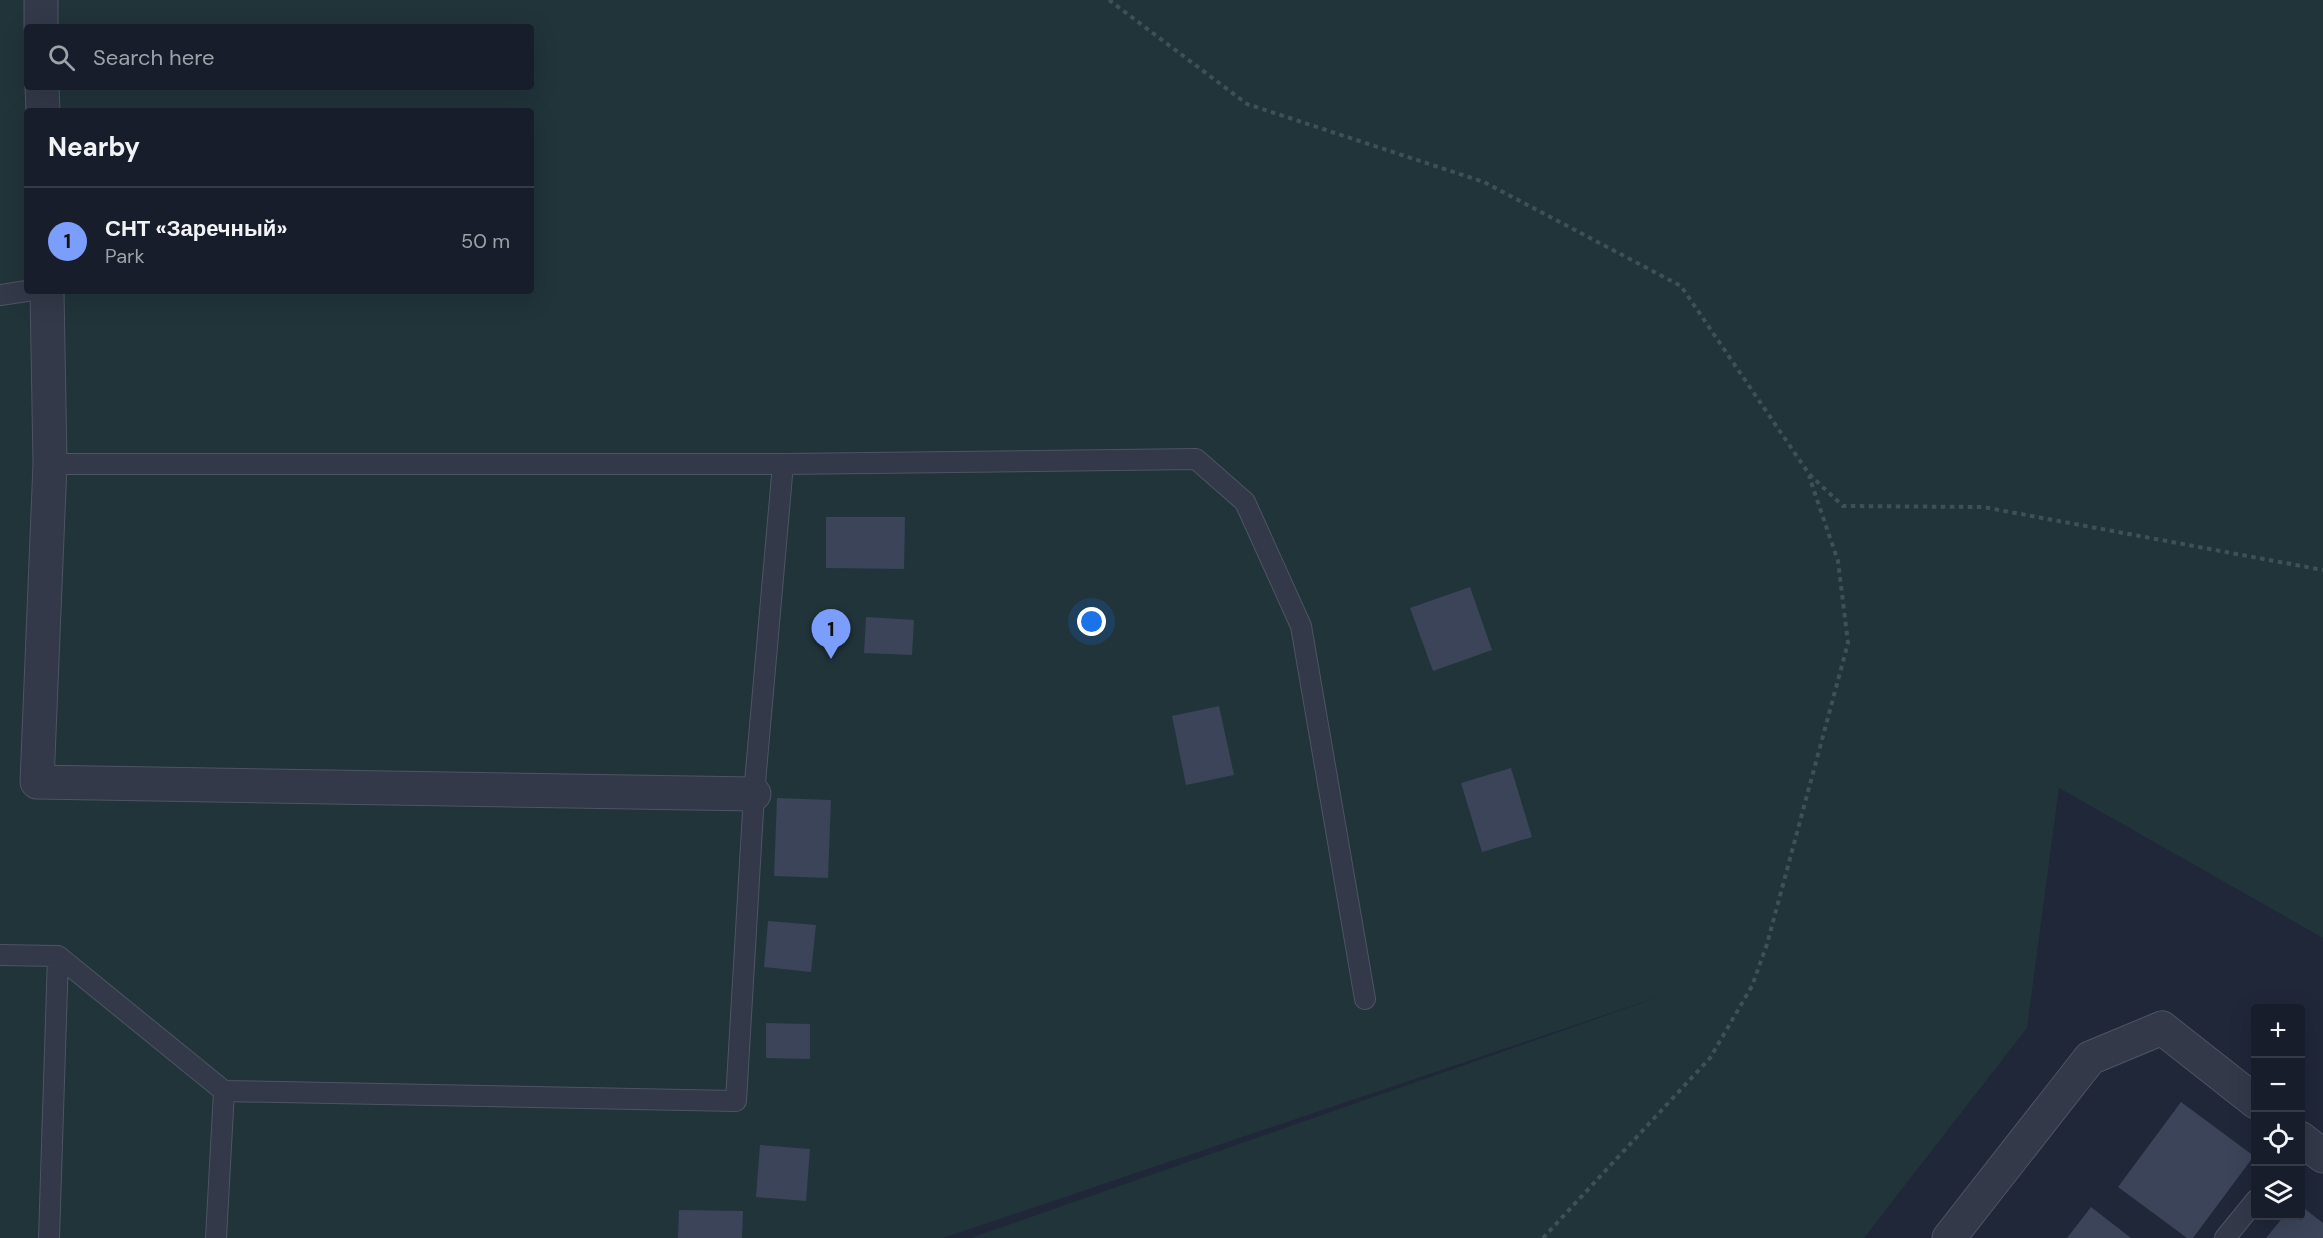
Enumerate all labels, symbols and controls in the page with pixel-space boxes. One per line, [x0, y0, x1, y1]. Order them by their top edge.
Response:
search box [24, 24, 534, 90]
icon: search [45, 41, 78, 74]
text: Search here [93, 43, 214, 72]
text: Nearby [48, 130, 140, 164]
text: СНТ «Заречный» [105, 214, 288, 243]
text: 1 [64, 228, 71, 254]
text: 50 m [461, 228, 510, 254]
text: Park [105, 243, 145, 269]
your location [1077, 607, 1106, 636]
pin: 1 [812, 610, 850, 659]
map controls [2251, 1004, 2305, 1220]
button: + [2251, 1004, 2305, 1058]
button: − [2251, 1058, 2305, 1112]
button: locate [2251, 1112, 2305, 1166]
button: layers [2251, 1166, 2305, 1220]

